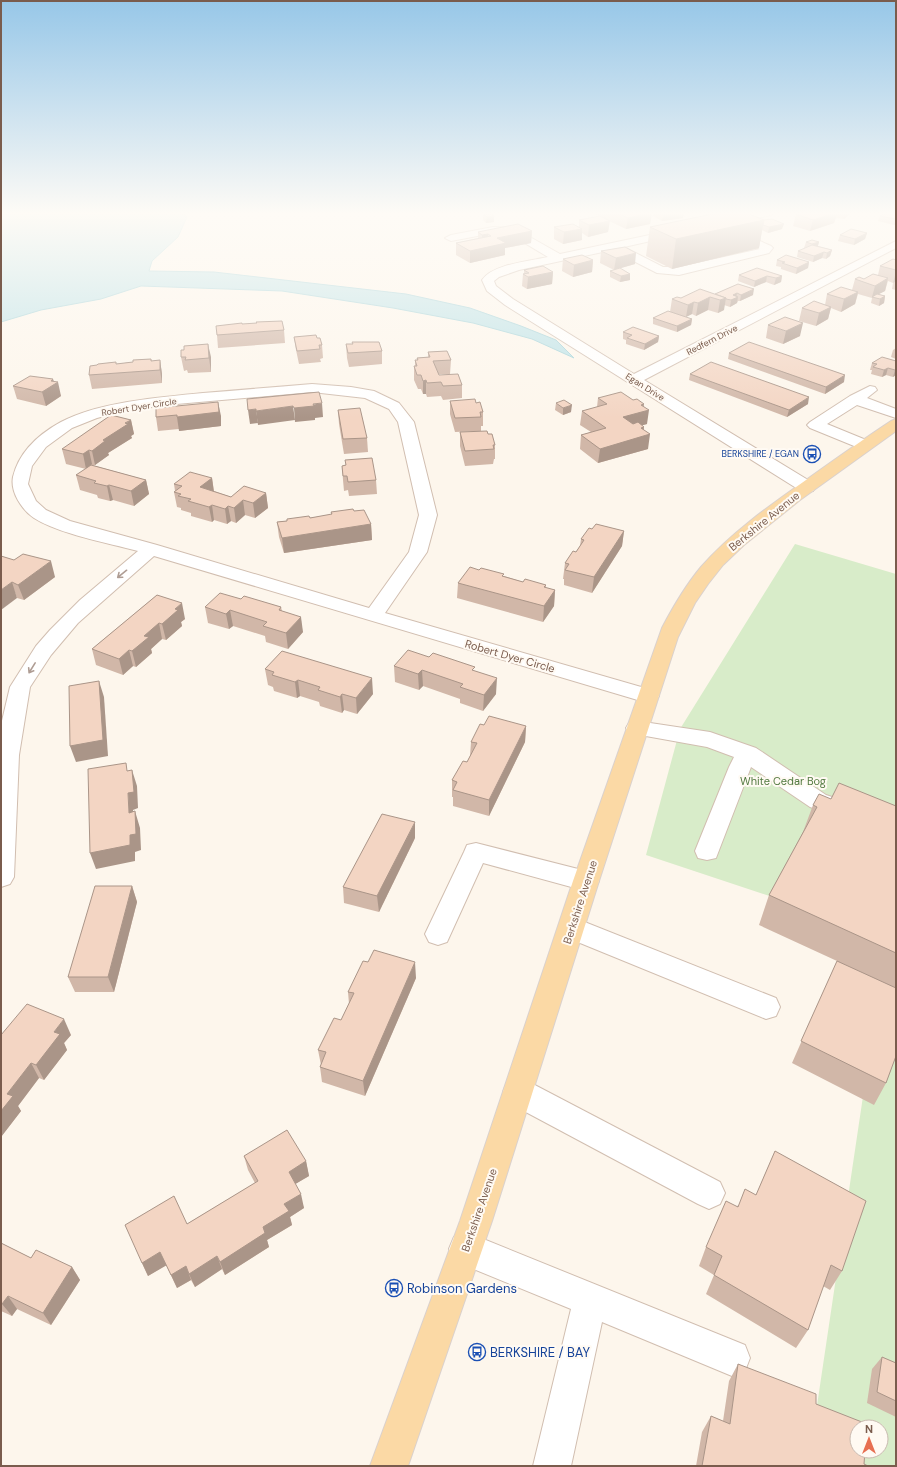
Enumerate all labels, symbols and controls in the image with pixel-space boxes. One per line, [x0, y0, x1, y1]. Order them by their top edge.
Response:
street label: Redfern Drive [684, 322, 740, 358]
street label: Egan Drive [623, 370, 667, 404]
street label: Robert Dyer Circle [100, 395, 178, 419]
bus stop icon: BERKSHIRE / EGAN [802, 444, 822, 464]
place label: BERKSHIRE / EGAN [722, 448, 799, 460]
street label: Berkshire Avenue [726, 488, 802, 554]
one-way arrow [116, 570, 127, 579]
street label: Robert Dyer Circle [463, 636, 557, 676]
one-way arrow [28, 662, 36, 674]
park label: White Cedar Bog [740, 774, 826, 788]
street label: Berkshire Avenue [560, 858, 600, 946]
street label: Berkshire Avenue [458, 1167, 500, 1253]
bus stop icon: Robinson Gardens [384, 1278, 404, 1298]
place label: Robinson Gardens [407, 1280, 517, 1297]
bus stop icon: BERKSHIRE / BAY [467, 1342, 487, 1362]
place label: BERKSHIRE / BAY [490, 1344, 590, 1361]
north arrow [849, 1419, 889, 1459]
text: N [865, 1422, 873, 1436]

